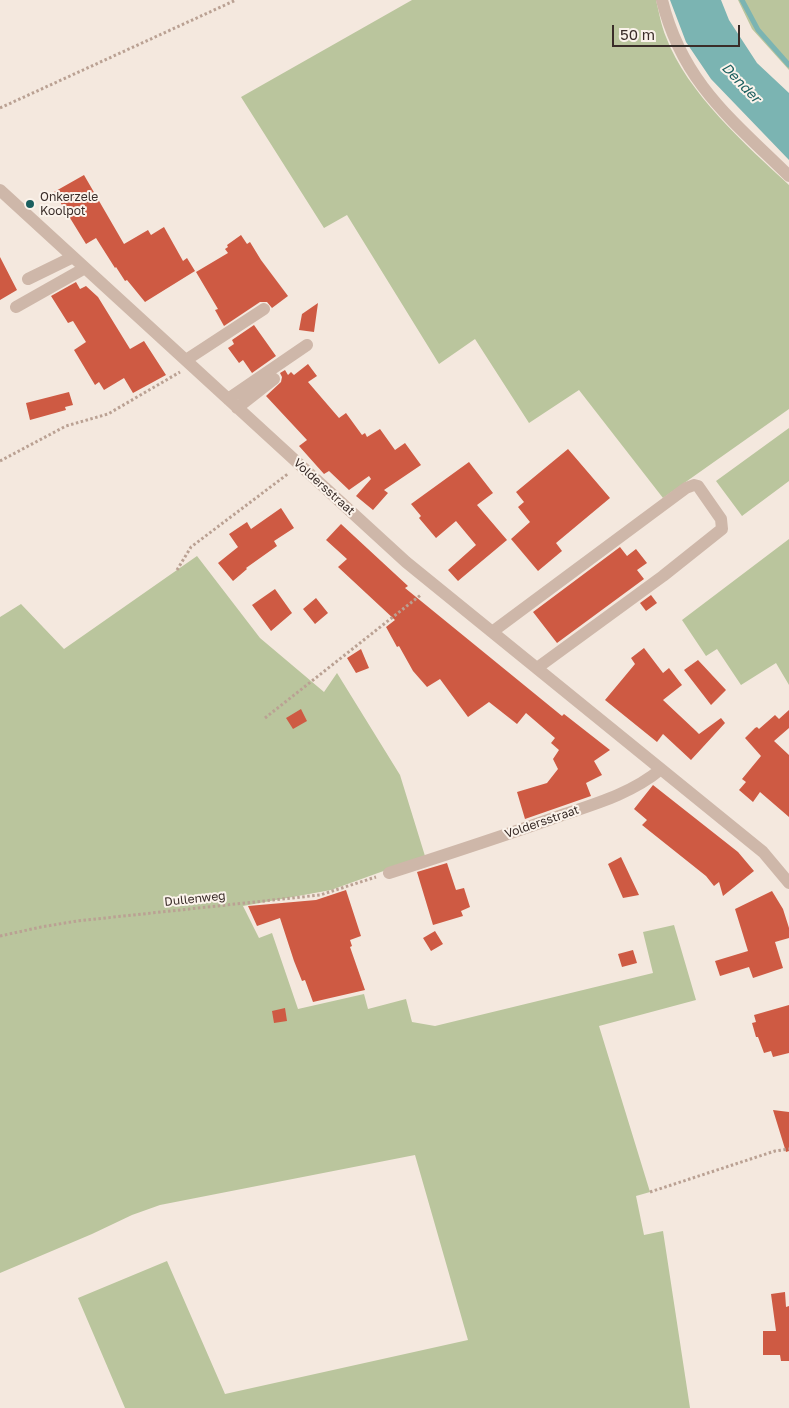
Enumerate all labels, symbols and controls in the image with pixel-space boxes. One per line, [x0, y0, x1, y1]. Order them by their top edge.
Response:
scale bar [614, 15, 742, 47]
text: 50 m [620, 25, 655, 43]
water label: Dender [718, 60, 764, 106]
place label: Onkerzele Koolpot [40, 190, 98, 218]
marker: Onkerzele Koolpot [24, 198, 36, 210]
street label: Voldersstraat [290, 456, 358, 518]
street label: Voldersstraat [503, 803, 581, 841]
street label: Dullenweg [164, 889, 226, 909]

